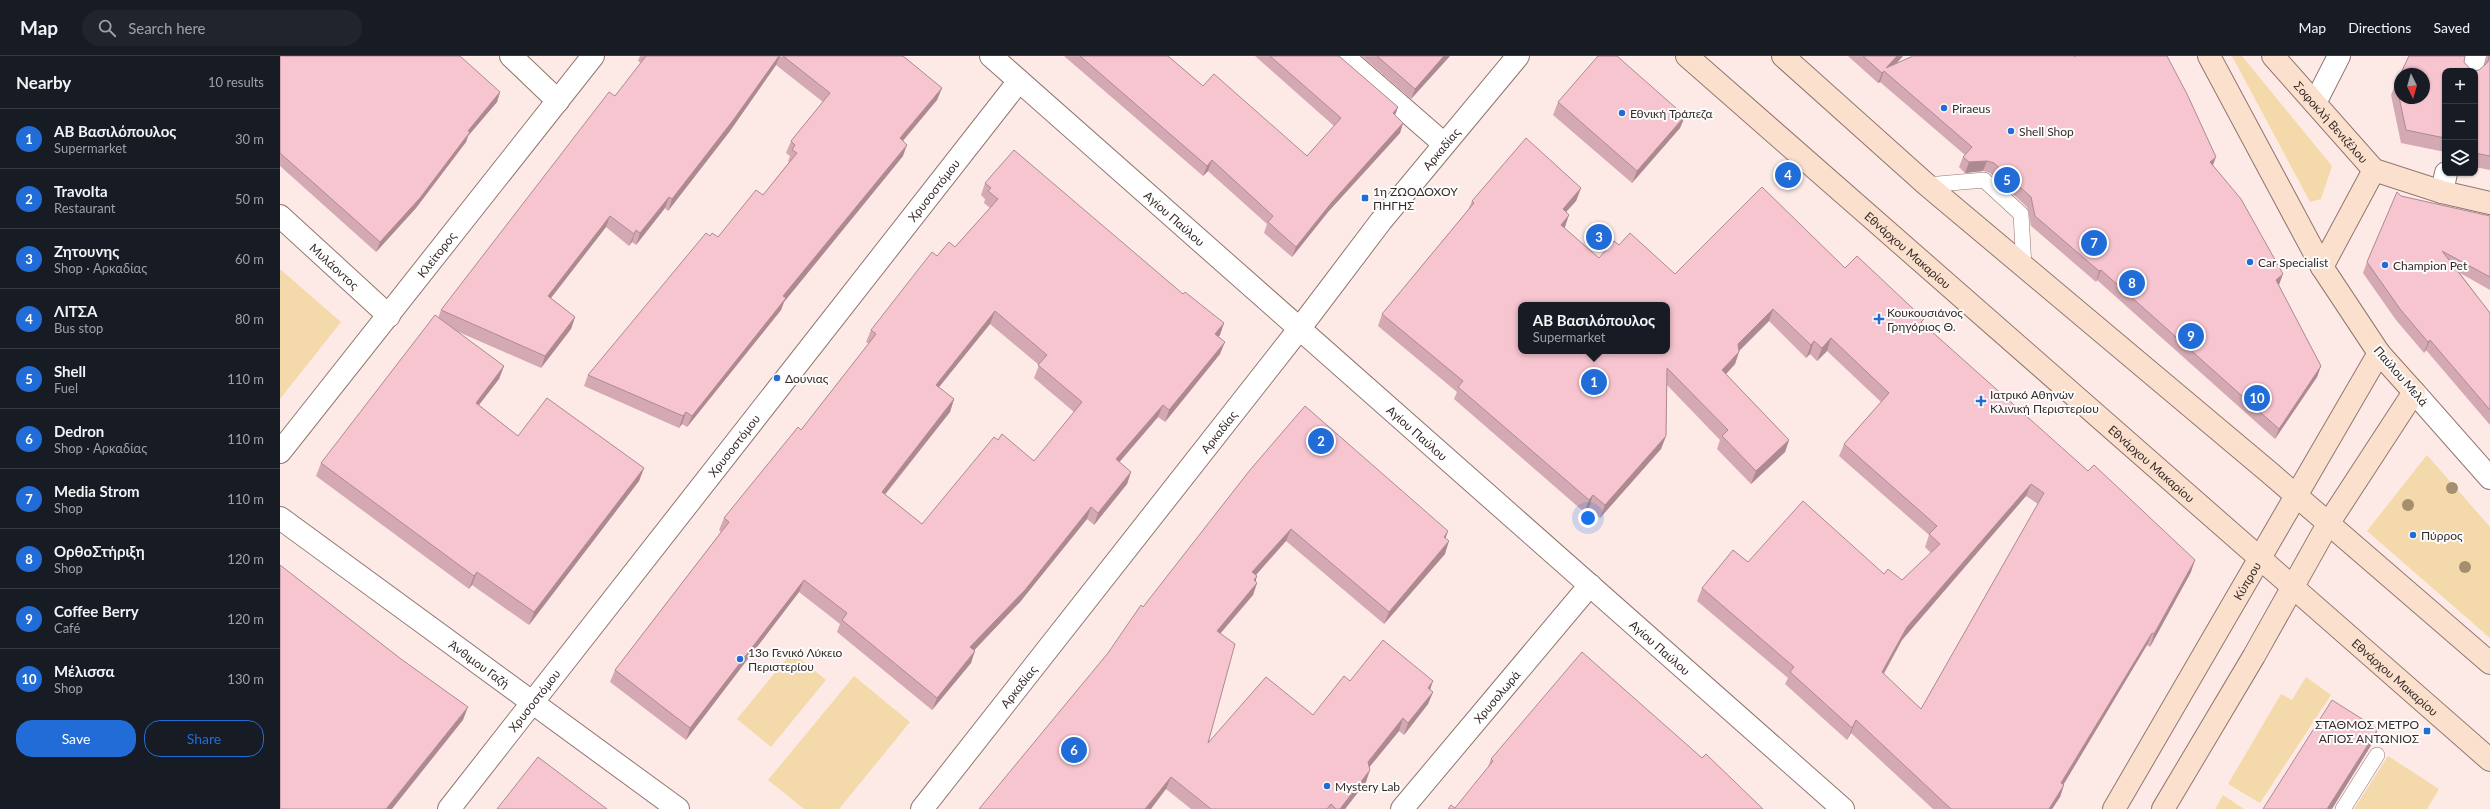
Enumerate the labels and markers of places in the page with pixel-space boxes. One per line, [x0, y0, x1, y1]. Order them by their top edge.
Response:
place label: Piraeus [1952, 101, 1991, 116]
marker: Piraeus [1939, 103, 1949, 113]
place label: Εθνική Τράπεζα [1630, 106, 1713, 121]
marker: Εθνική Τράπεζα [1617, 108, 1627, 118]
place label: Shell Shop [2019, 124, 2074, 139]
marker: Shell Shop [2006, 126, 2016, 136]
pin: 4 [1775, 160, 1801, 190]
pin: 5 [1994, 165, 2020, 195]
place label: 1η ΖΩΟΔΟΧΟΥ ΠΗΓΗΣ [1373, 184, 1458, 213]
marker: 1η ΖΩΟΔΟΧΟΥ ΠΗΓΗΣ [1360, 193, 1370, 203]
pin: 3 [1586, 222, 1612, 252]
pin: 7 [2081, 228, 2107, 258]
place label: Car Specialist [2258, 255, 2329, 270]
marker: Car Specialist [2245, 257, 2255, 267]
place label: Champion Pet [2393, 258, 2468, 273]
marker: Champion Pet [2380, 260, 2390, 270]
pin: 8 [2119, 268, 2145, 298]
place label: Κουκουσιάνος Γρηγόριος Θ. [1887, 305, 1963, 334]
marker: Κουκουσιάνος Γρηγόριος Θ. [1874, 314, 1884, 324]
pin: 9 [2178, 321, 2204, 351]
pin: 1 [1581, 367, 1607, 397]
place label: Δουνιας [785, 371, 829, 386]
marker: Δουνιας [772, 373, 782, 383]
pin: 10 [2244, 383, 2270, 413]
place label: Ιατρικό Αθηνών Κλινική Περιστερίου [1990, 387, 2099, 416]
marker: Ιατρικό Αθηνών Κλινική Περιστερίου [1975, 395, 1987, 407]
pin: 2 [1308, 426, 1334, 456]
place label: Πύρρος [2421, 528, 2463, 543]
marker: Πύρρος [2408, 530, 2418, 540]
place label: 13ο Γενικό Λύκειο Περιστερίου [748, 645, 843, 674]
marker: 13ο Γενικό Λύκειο Περιστερίου [735, 654, 745, 664]
place label: ΣΤΑΘΜΟΣ ΜΕΤΡΟ ΑΓΙΟΣ ΑΝΤΏΝΙΟΣ [2315, 717, 2419, 746]
marker: ΣΤΑΘΜΟΣ ΜΕΤΡΟ ΑΓΙΟΣ ΑΝΤΏΝΙΟΣ [2422, 726, 2432, 736]
pin: 6 [1061, 735, 1087, 765]
place label: Mystery Lab [1335, 779, 1400, 794]
marker: Mystery Lab [1322, 781, 1332, 791]

